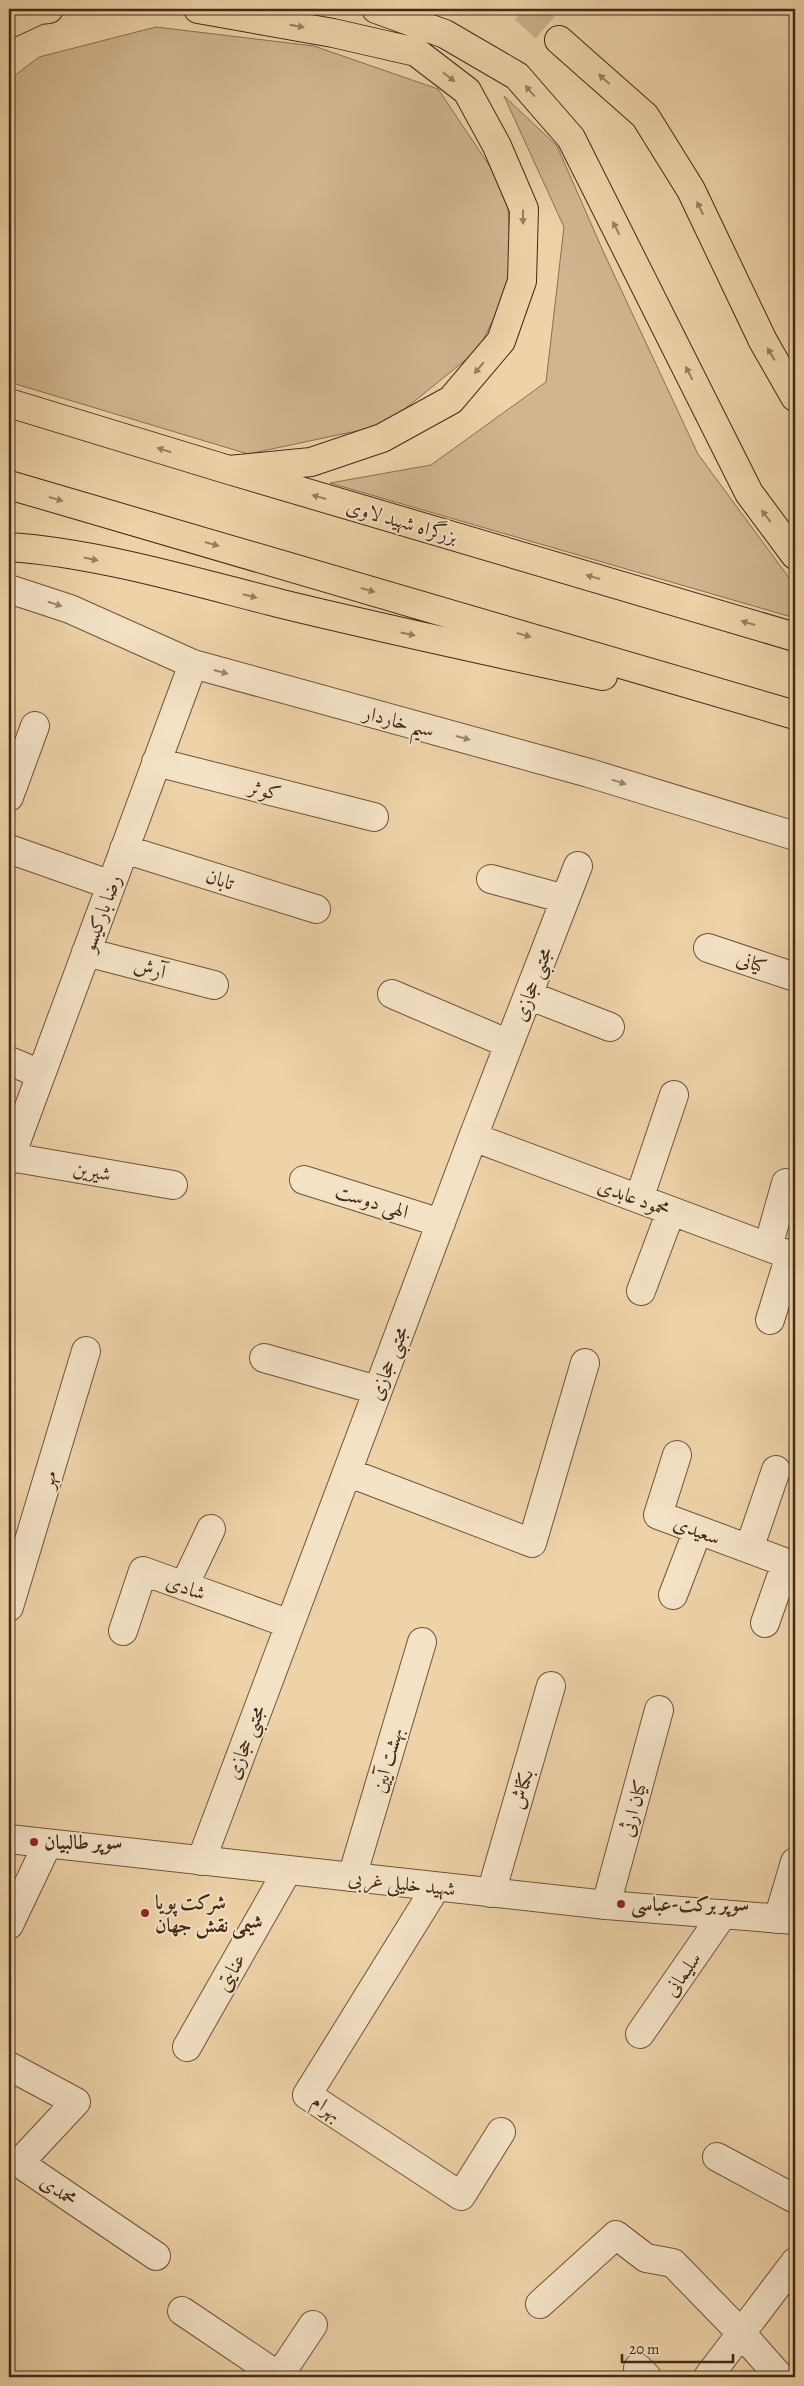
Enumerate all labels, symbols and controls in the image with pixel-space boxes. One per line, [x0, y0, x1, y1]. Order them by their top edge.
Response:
one-way arrow [290, 23, 306, 31]
one-way arrow [442, 71, 455, 82]
one-way arrow [597, 74, 610, 85]
one-way arrow [525, 85, 536, 98]
one-way arrow [696, 201, 704, 215]
one-way arrow [519, 209, 527, 225]
one-way arrow [612, 221, 620, 235]
one-way arrow [767, 347, 775, 362]
one-way arrow [473, 361, 484, 374]
one-way arrow [685, 366, 693, 381]
one-way arrow [156, 446, 171, 454]
one-way arrow [312, 492, 327, 500]
street label: بزرگراه شهید لاوی [343, 493, 461, 550]
one-way arrow [48, 495, 63, 503]
one-way arrow [761, 509, 771, 523]
one-way arrow [204, 541, 219, 549]
one-way arrow [84, 555, 99, 563]
one-way arrow [585, 573, 600, 581]
one-way arrow [360, 586, 375, 594]
one-way arrow [242, 592, 257, 600]
one-way arrow [48, 601, 63, 609]
one-way arrow [741, 619, 756, 627]
one-way arrow [400, 630, 416, 638]
one-way arrow [516, 632, 531, 640]
one-way arrow [214, 668, 229, 676]
street label: سیم خاردار [357, 699, 437, 750]
one-way arrow [455, 734, 470, 742]
street label: کوثر [244, 773, 284, 807]
one-way arrow [612, 778, 627, 786]
street label: تابان [202, 862, 238, 897]
street label: رضا بارکیسو [74, 871, 128, 957]
street label: مجتبی حجازی [506, 943, 562, 1026]
street label: کیانی [733, 945, 771, 980]
street label: آرش [131, 951, 171, 986]
street label: شیرین [71, 1155, 113, 1188]
street label: محمود عابدی [594, 1172, 674, 1223]
street label: الهی دوست [332, 1178, 412, 1225]
street label: مجتبی حجازی [362, 1322, 418, 1405]
street label: مهر [33, 1467, 64, 1493]
street label: سعیدی [669, 1509, 724, 1552]
street label: شادی [162, 1568, 209, 1607]
street label: مجتبی حجازی [219, 1701, 275, 1784]
street label: بهشت آیین [365, 1724, 410, 1796]
street label: بکتاش [503, 1766, 540, 1812]
street label: کیان ارثی [613, 1776, 654, 1840]
place label: سوپر طالبیان [44, 1829, 122, 1856]
marker: سوپر طالبیان [28, 1836, 40, 1848]
street label: شهید خلیلی غربی [347, 1864, 457, 1904]
place label: شرکت پویا شیمی نقش جهان [155, 1889, 263, 1939]
place label: سوپر برکت-عباسی [631, 1891, 749, 1919]
marker: سوپر برکت-عباسی [615, 1898, 627, 1910]
marker: شرکت پویا شیمی نقش جهان [139, 1907, 151, 1919]
street label: سلیمانی [657, 1947, 707, 2002]
street label: عنایتی [209, 1948, 252, 1996]
street label: بهرام [304, 2087, 347, 2131]
street label: محمدی [35, 2168, 83, 2213]
scale bar [622, 2331, 733, 2363]
text: 20 m [629, 2339, 660, 2359]

